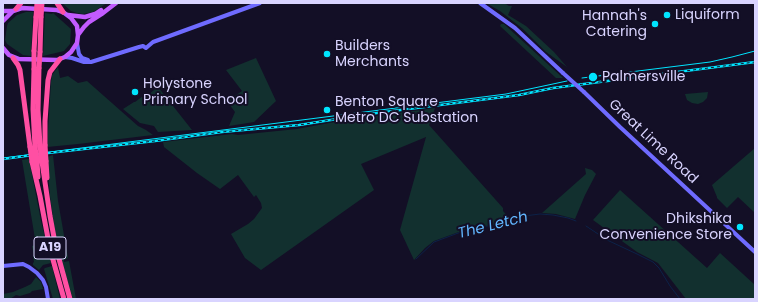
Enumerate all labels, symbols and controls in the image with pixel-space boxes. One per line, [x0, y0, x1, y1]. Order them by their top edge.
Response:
place label: Liquiform [675, 7, 740, 23]
place label: Hannah's Catering [582, 8, 647, 40]
marker: Liquiform [662, 10, 672, 20]
marker: Hannah's Catering [650, 19, 660, 29]
place label: Builders Merchants [335, 38, 409, 70]
marker: Builders Merchants [322, 49, 332, 59]
place label: Palmersville [602, 69, 686, 85]
marker: Palmersville [587, 71, 599, 83]
place label: Holystone Primary School [143, 76, 248, 108]
marker: Holystone Primary School [130, 87, 140, 97]
place label: Benton Square Metro DC Substation [335, 94, 478, 126]
street label: Great Lime Road [605, 96, 701, 188]
marker: Benton Square Metro DC Substation [322, 105, 332, 115]
water label: The Letch [456, 209, 530, 243]
place label: Dhikshika Convenience Store [600, 211, 732, 244]
marker: Dhikshika Convenience Store [735, 222, 745, 232]
road number: A19 [34, 237, 66, 259]

